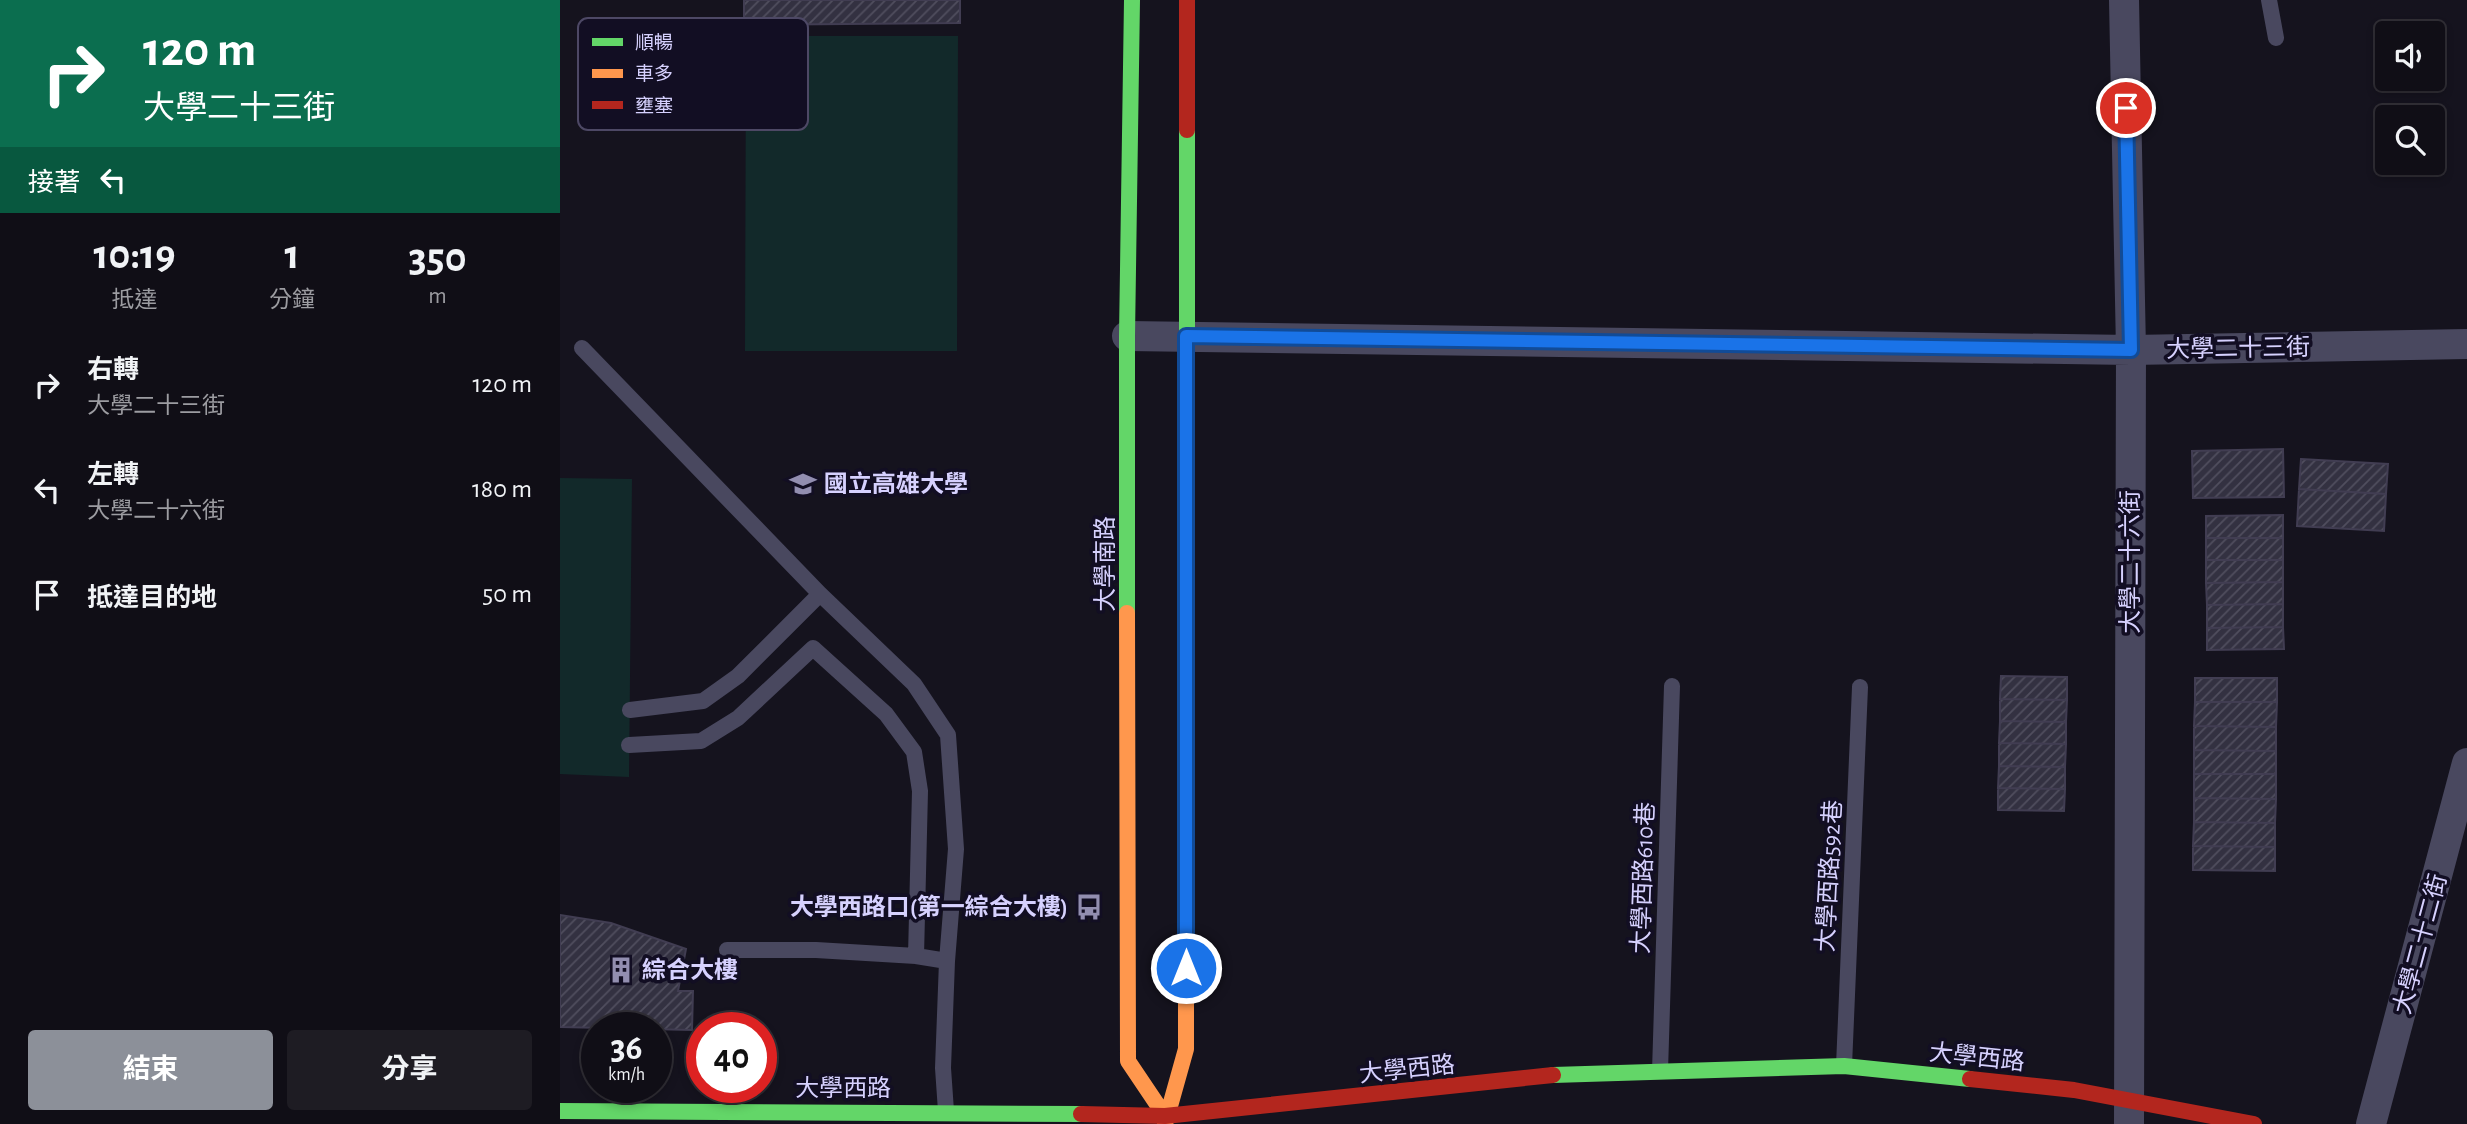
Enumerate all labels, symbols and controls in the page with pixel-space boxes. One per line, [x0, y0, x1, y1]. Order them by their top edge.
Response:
legend [578, 18, 808, 130]
map controls [2375, 21, 2445, 175]
button: sound [2375, 21, 2445, 91]
text: 120 m [143, 26, 256, 75]
icon: right [28, 28, 119, 119]
text: 順暢 [635, 33, 673, 53]
text: 車多 [635, 64, 673, 84]
pin [2096, 78, 2156, 138]
icon: arrive [2107, 89, 2145, 127]
text: 大學二十三街 [143, 92, 335, 124]
text: 壅塞 [635, 96, 673, 116]
button: search [2375, 105, 2445, 175]
icon: left [94, 161, 132, 199]
text: 接著 [28, 170, 80, 196]
text: 10:19 [93, 234, 175, 276]
text: 1 [284, 234, 300, 276]
text: 350 [408, 237, 467, 279]
text: m [428, 285, 447, 308]
text: 抵達 [111, 289, 157, 312]
text: 分鐘 [269, 289, 315, 312]
street label: 大學二十三街 [2166, 334, 2310, 362]
text: 右轉 [87, 357, 139, 383]
icon: right [28, 366, 66, 404]
text: 120 m [472, 371, 532, 397]
text: 大學二十三街 [87, 395, 225, 418]
text: 左轉 [87, 462, 139, 488]
school or university icon: 國立高雄大學 [788, 469, 818, 499]
icon: left [28, 471, 66, 509]
place label: 國立高雄大學 [824, 471, 968, 497]
text: 180 m [472, 476, 532, 502]
street label: 大學二十六街 [2117, 490, 2143, 634]
text: 大學二十六街 [87, 500, 225, 523]
street label: 大學南路 [1092, 516, 1118, 612]
icon: arrive [28, 576, 66, 614]
text: 50 m [482, 581, 532, 607]
text: 抵達目的地 [87, 585, 217, 611]
street label: 大學西路592巷 [1812, 799, 1846, 953]
street label: 大學西路610巷 [1627, 801, 1659, 955]
street label: 大學二十二街 [2389, 871, 2451, 1017]
bus stop icon: 大學西路口(第一綜合大樓) [1074, 892, 1104, 922]
place label: 大學西路口(第一綜合大樓) [790, 894, 1068, 920]
position arrow [1149, 931, 1223, 1005]
building icon: 綜合大樓 [606, 955, 636, 985]
place label: 綜合大樓 [642, 957, 738, 983]
speed limit sign: 40 [686, 1012, 777, 1103]
button: 結束 [28, 1030, 273, 1110]
button: 分享 [287, 1030, 532, 1110]
text: 36 [610, 1031, 642, 1066]
street label: 大學西路 [1928, 1039, 2026, 1075]
street label: 大學西路 [1358, 1051, 1456, 1087]
text: km/h [608, 1066, 645, 1084]
street label: 大學西路 [795, 1075, 891, 1101]

